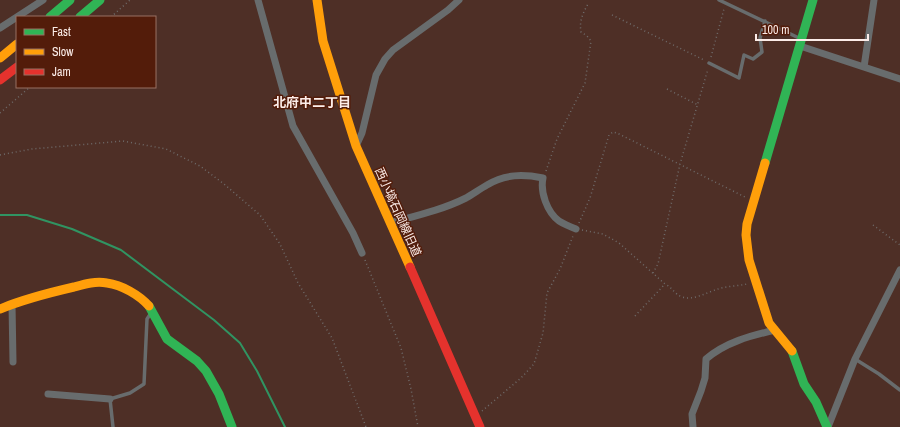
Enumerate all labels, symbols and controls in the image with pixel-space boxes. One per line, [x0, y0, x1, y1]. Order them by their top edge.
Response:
legend [16, 16, 156, 88]
scale bar [756, 16, 868, 42]
text: 100 m [762, 22, 789, 38]
text: Fast [52, 24, 71, 40]
text: Slow [52, 44, 74, 60]
text: Jam [52, 64, 71, 80]
district label: 北府中二丁目 [273, 94, 351, 111]
street label: 西小塙石岡線旧道 [371, 165, 425, 259]

